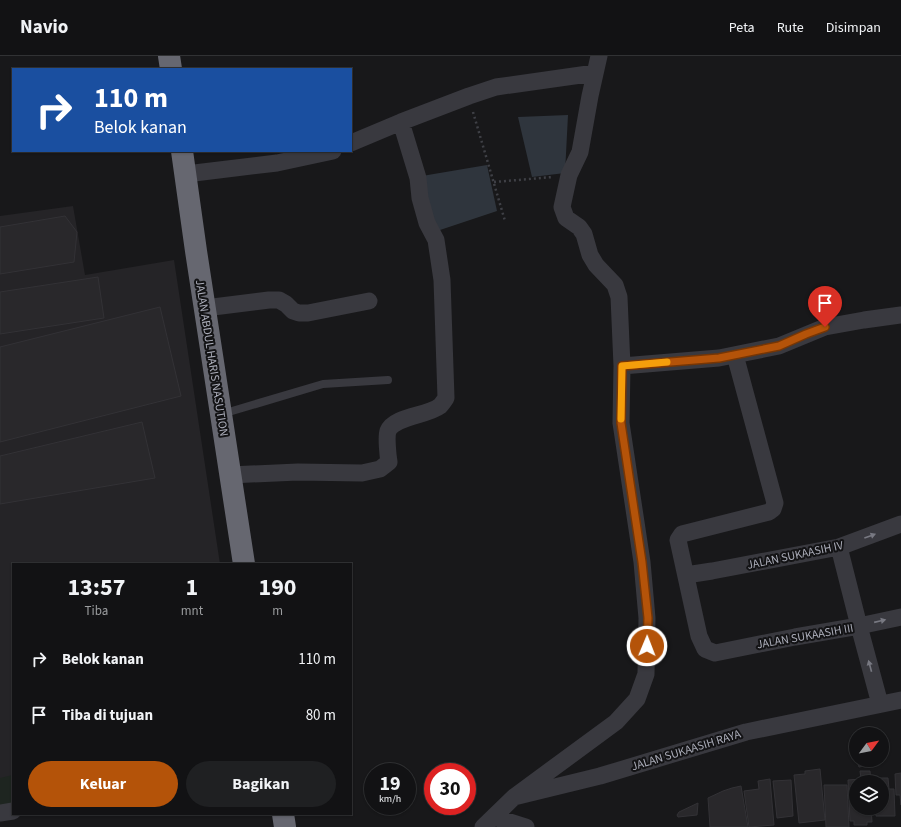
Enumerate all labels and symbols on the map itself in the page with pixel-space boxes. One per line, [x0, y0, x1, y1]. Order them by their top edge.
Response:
street label: JALAN ABDUL HARIS NASUTION [191, 278, 232, 438]
pin [808, 286, 842, 327]
one-way arrow [864, 532, 876, 538]
street label: JALAN SUKAASIH IV [745, 537, 846, 574]
one-way arrow [874, 618, 886, 624]
street label: JALAN SUKAASIH III [755, 620, 855, 653]
position arrow [626, 625, 668, 667]
one-way arrow [866, 660, 872, 673]
street label: JALAN SUKAASIH RAYA [629, 726, 743, 775]
north arrow [849, 727, 889, 767]
speed limit sign: 30 [424, 763, 476, 815]

